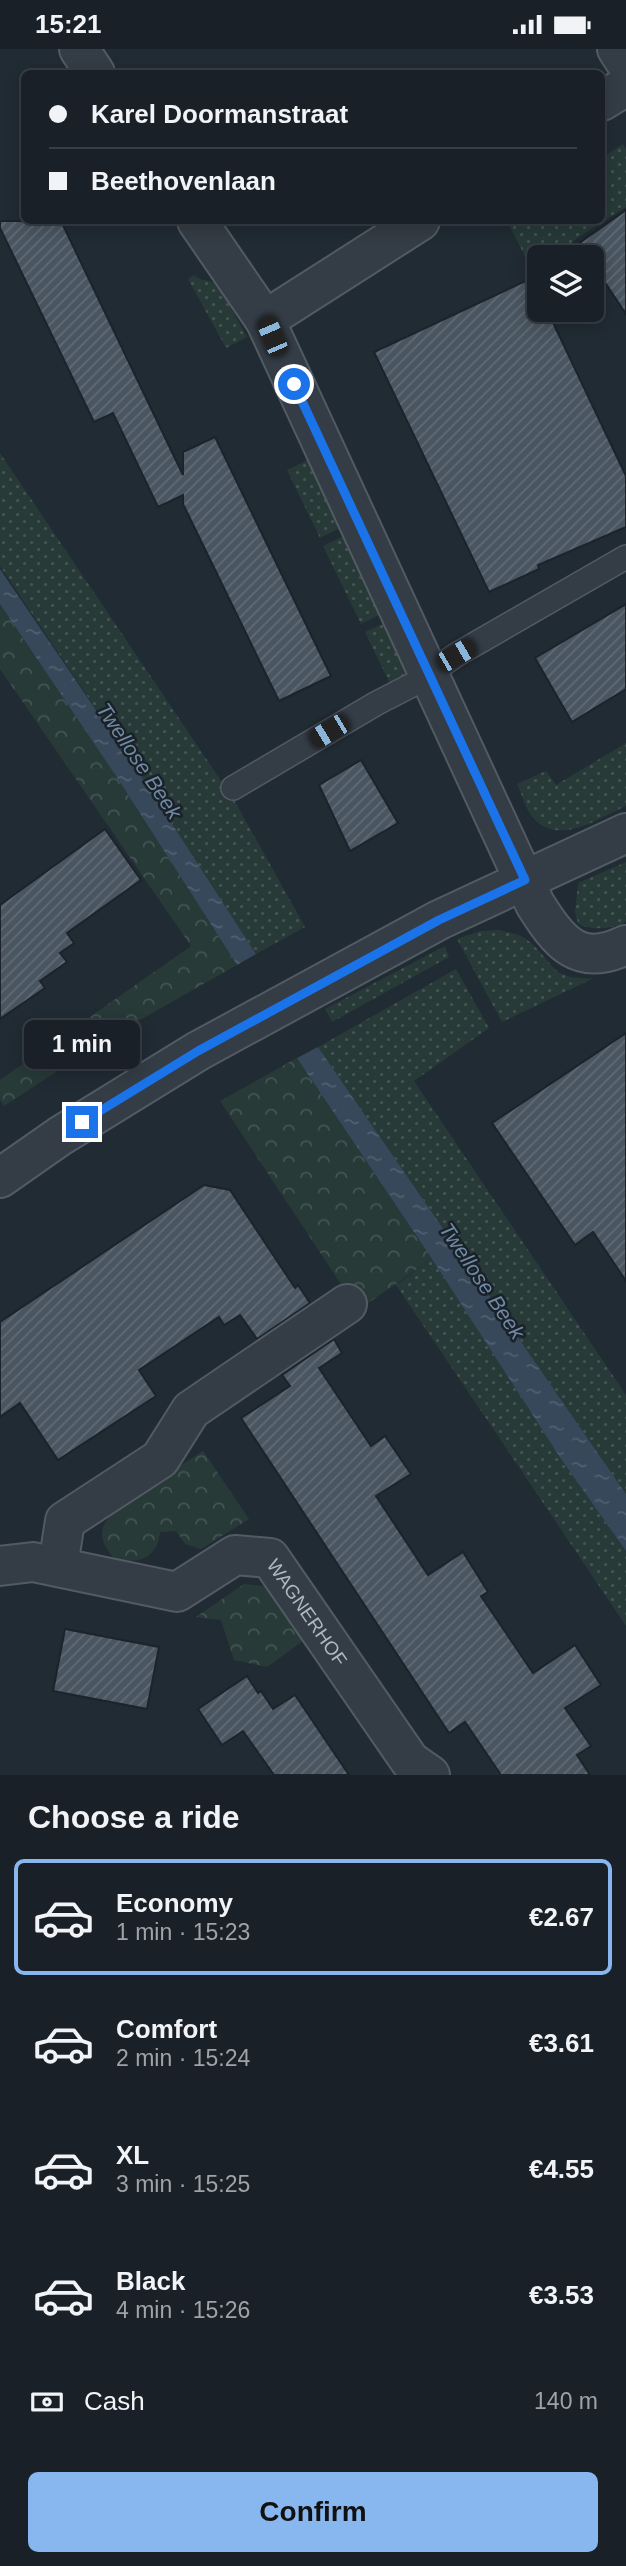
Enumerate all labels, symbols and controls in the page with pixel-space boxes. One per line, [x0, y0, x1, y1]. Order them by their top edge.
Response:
text: 15:21 [35, 9, 102, 39]
text: Karel Doormanstraat [91, 99, 348, 129]
text: Beethovenlaan [91, 166, 276, 196]
map controls [527, 245, 604, 322]
button: layers [527, 245, 604, 322]
car [255, 313, 290, 359]
route start [278, 368, 310, 400]
car [433, 635, 480, 675]
water label: Twellose Beek [92, 698, 188, 824]
car [306, 711, 353, 751]
callout: 1 min [24, 1021, 140, 1069]
text: 1 min [52, 1031, 112, 1057]
route end [66, 1106, 98, 1138]
water label: Twellose Beek [435, 1218, 531, 1344]
street label: WAGNERHOF [263, 1555, 351, 1670]
text: Choose a ride [28, 1799, 240, 1835]
icon: car [32, 1886, 95, 1949]
text: Economy [116, 1888, 233, 1918]
text: €2.67 [529, 1902, 594, 1932]
text: 1 min · 15:23 [116, 1919, 250, 1945]
icon: car [32, 2012, 95, 2075]
text: Comfort [116, 2014, 217, 2044]
text: €3.61 [529, 2028, 594, 2058]
text: 2 min · 15:24 [116, 2045, 250, 2071]
icon: car [32, 2138, 95, 2201]
text: XL [116, 2140, 149, 2170]
text: €4.55 [529, 2154, 594, 2184]
text: 3 min · 15:25 [116, 2171, 250, 2197]
icon: car [32, 2264, 95, 2327]
text: Black [116, 2266, 185, 2296]
text: €3.53 [529, 2280, 594, 2310]
text: 4 min · 15:26 [116, 2297, 250, 2323]
icon: cash [28, 2383, 66, 2421]
text: Cash [84, 2386, 145, 2416]
text: 140 m [534, 2388, 598, 2414]
button: Confirm [28, 2472, 598, 2552]

